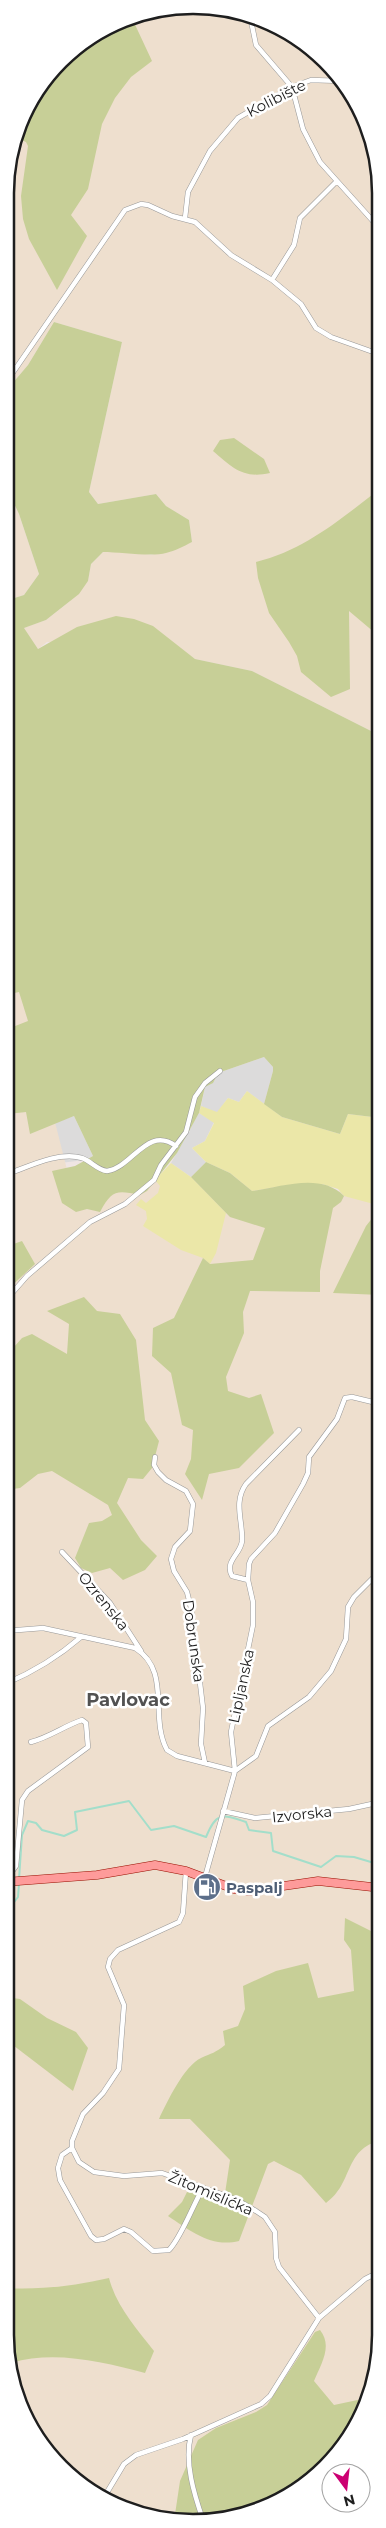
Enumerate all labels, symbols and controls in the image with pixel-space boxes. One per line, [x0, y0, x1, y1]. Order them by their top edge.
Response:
street label: Kolibište [243, 75, 309, 121]
street label: Ozrenska [75, 1568, 133, 1634]
street label: Dobrunska [179, 1598, 209, 1684]
street label: Lipljanska [224, 1647, 258, 1725]
district label: Pavlovac [86, 1689, 170, 1711]
street label: Izvorska [271, 1801, 333, 1827]
fuel station icon: Paspalj [192, 1872, 222, 1902]
place label: Paspalj [226, 1878, 283, 1897]
street label: Žitomislićka [166, 2167, 256, 2219]
north arrow [321, 2463, 371, 2513]
text: N [342, 2490, 357, 2511]

